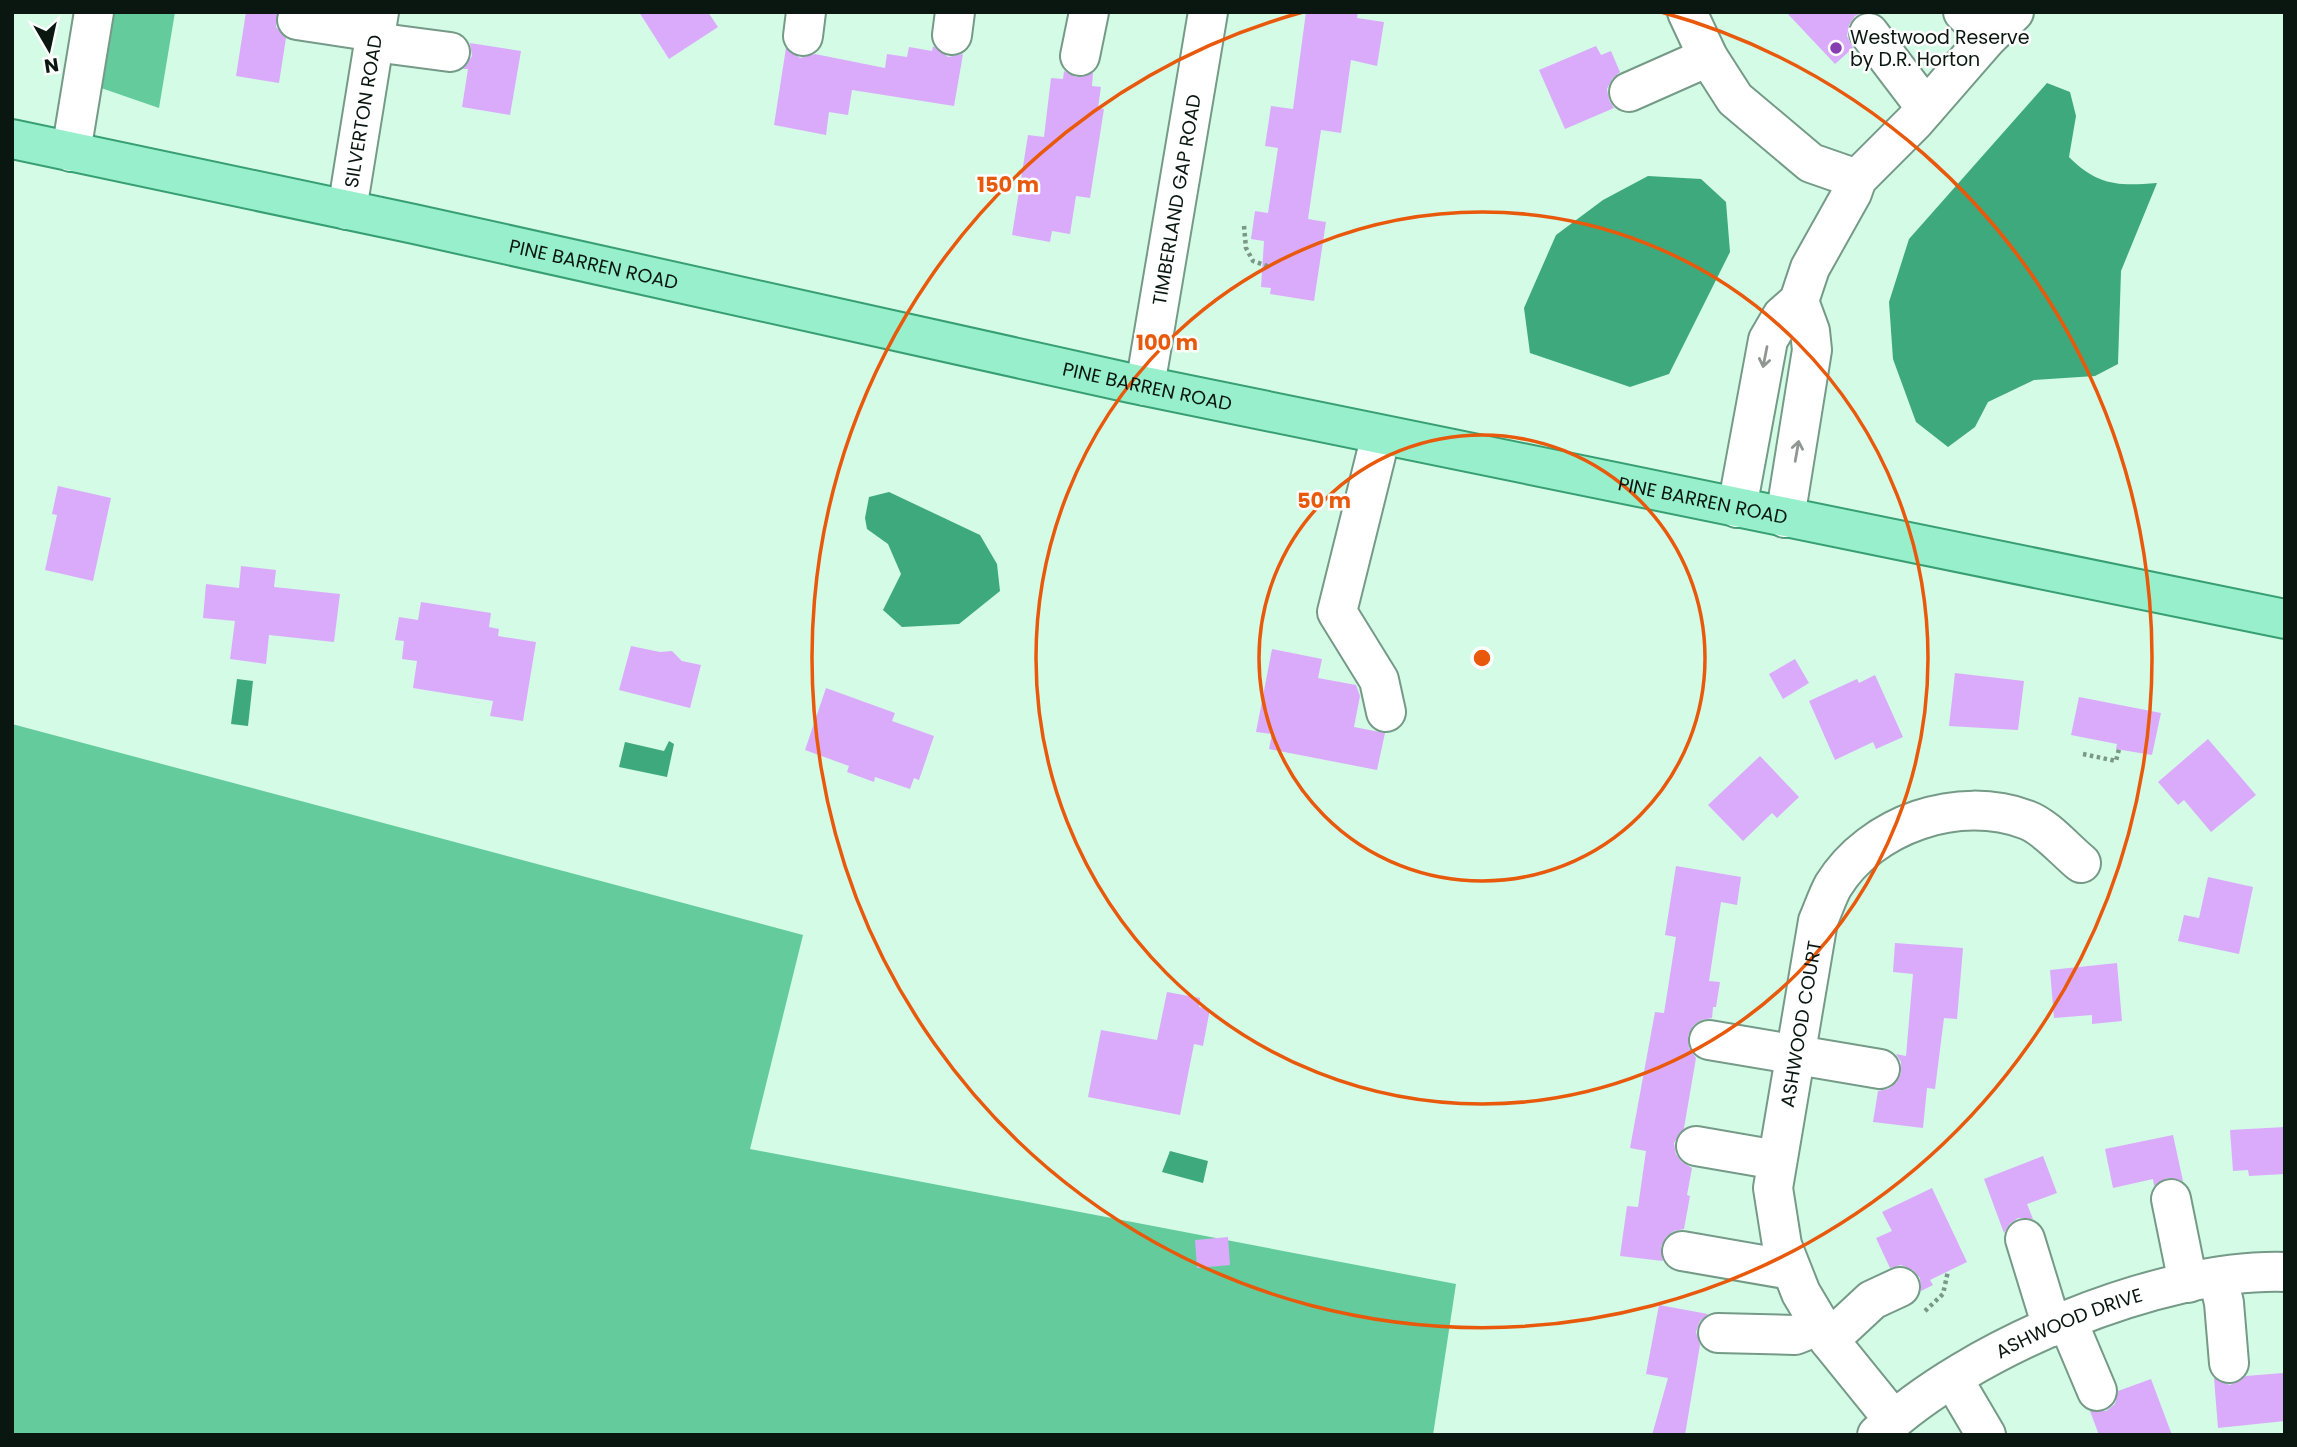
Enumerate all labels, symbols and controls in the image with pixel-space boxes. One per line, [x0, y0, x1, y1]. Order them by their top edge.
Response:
north arrow [14, 14, 84, 84]
place label: Westwood Reserve by D.R. Horton [1850, 24, 2030, 73]
street label: SILVERTON ROAD [337, 33, 389, 190]
marker: Westwood Reserve by D.R. Horton [1828, 40, 1844, 56]
text: N [42, 51, 61, 80]
street label: TIMBERLAND GAP ROAD [1145, 92, 1207, 307]
text: 150 m [977, 170, 1039, 199]
street label: PINE BARREN ROAD [507, 232, 681, 296]
text: 100 m [1136, 328, 1198, 357]
one-way arrow [1757, 345, 1771, 368]
street label: PINE BARREN ROAD [1060, 355, 1234, 417]
one-way arrow [1791, 440, 1804, 462]
street label: PINE BARREN ROAD [1616, 470, 1790, 531]
text: 50 m [1297, 486, 1351, 515]
centre of rings [1470, 646, 1494, 670]
street label: ASHWOOD COURT [1773, 939, 1828, 1109]
street label: ASHWOOD DRIVE [1991, 1281, 2145, 1365]

